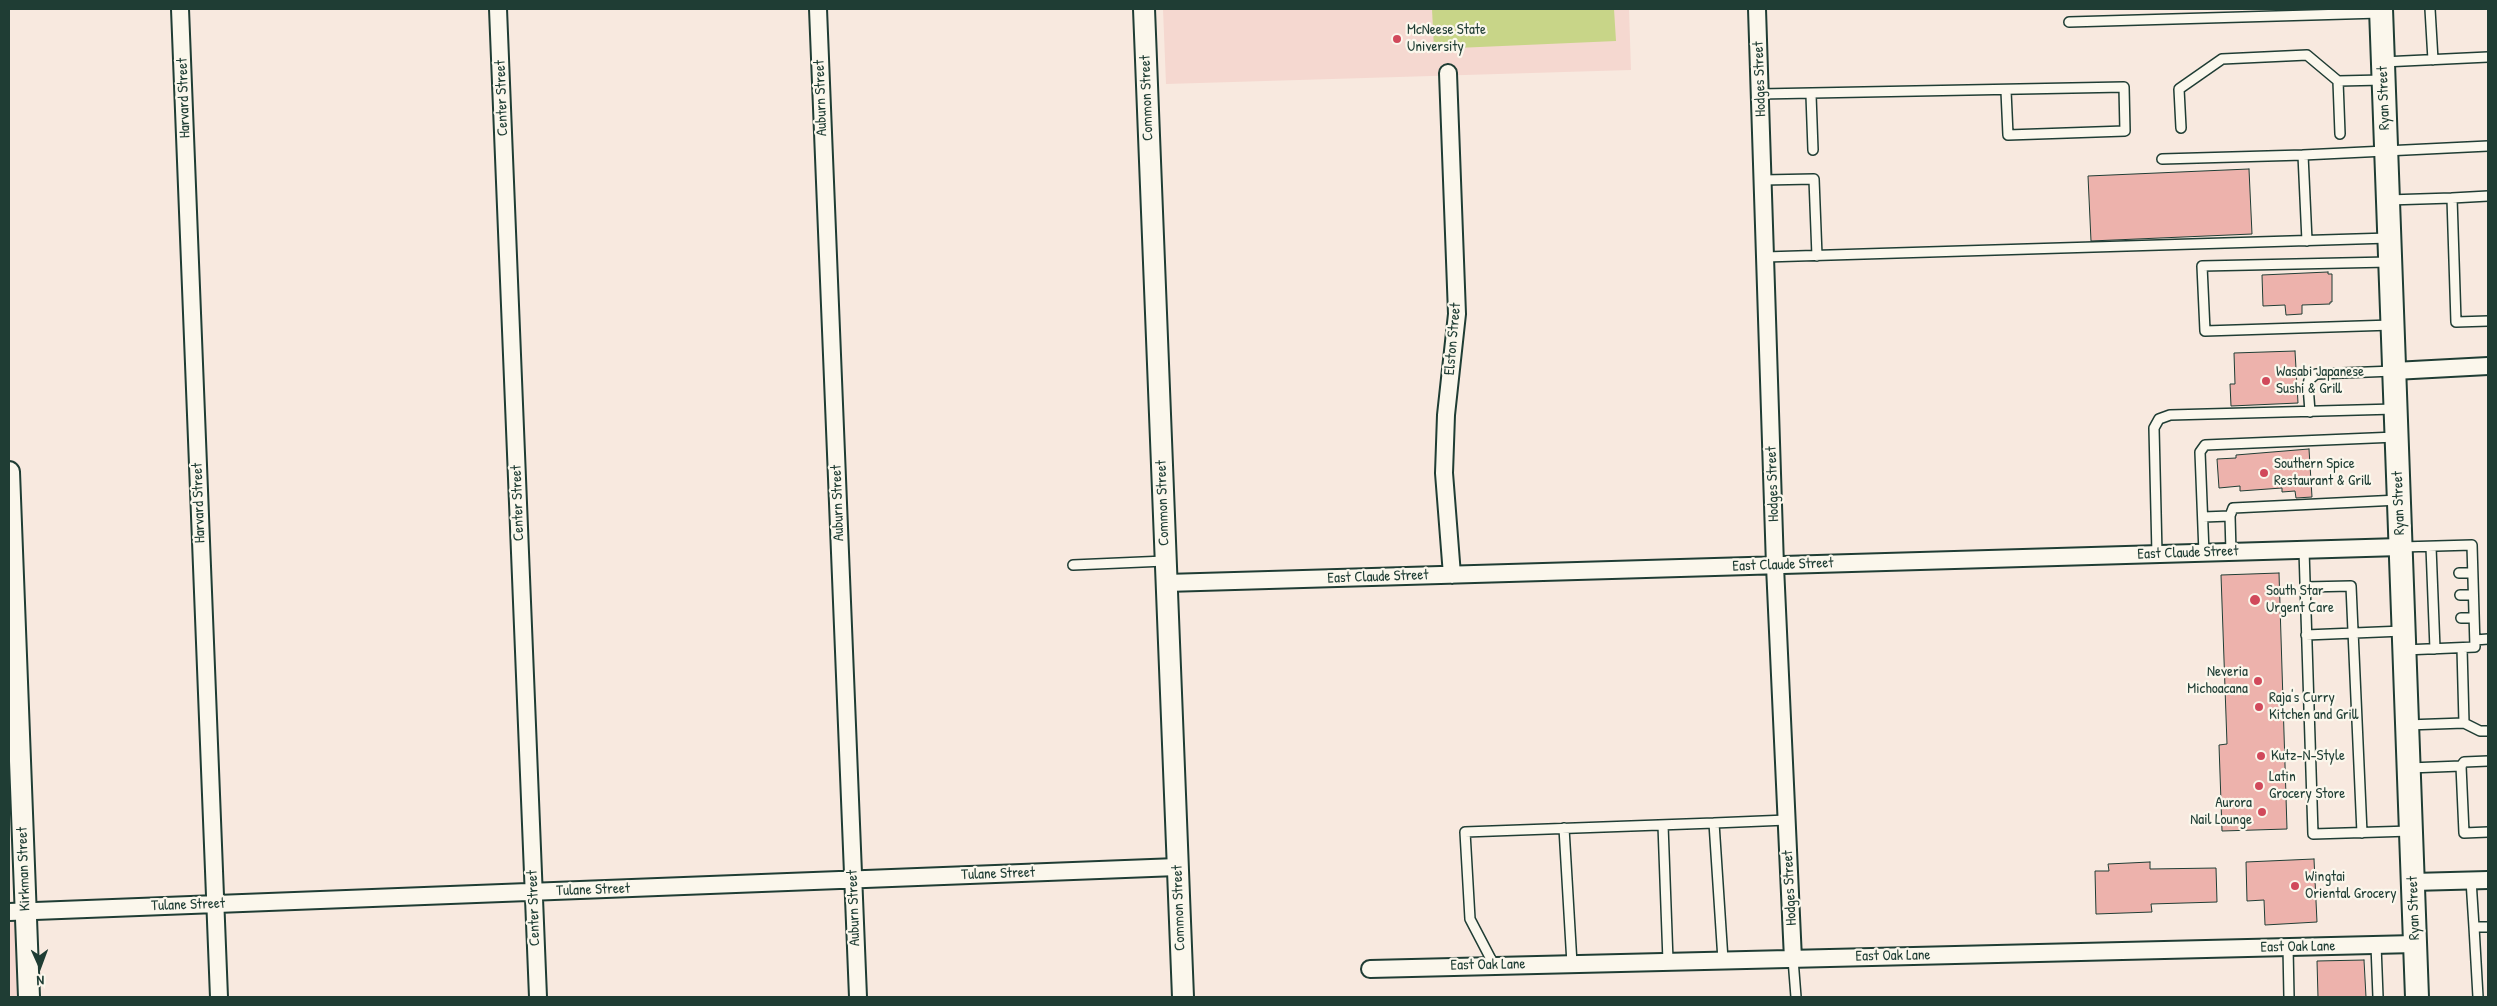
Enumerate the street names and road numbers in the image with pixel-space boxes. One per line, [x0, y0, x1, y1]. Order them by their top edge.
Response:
street label: Hodges Street [1750, 41, 1770, 117]
street label: Common Street [1137, 55, 1157, 141]
street label: Harvard Street [174, 57, 194, 139]
street label: Auburn Street [811, 59, 831, 137]
street label: Center Street [492, 60, 512, 136]
street label: Ryan Street [2374, 66, 2394, 130]
street label: Elston Street [1441, 302, 1465, 376]
street label: Hodges Street [1763, 446, 1783, 522]
street label: Common Street [1153, 460, 1173, 546]
street label: Harvard Street [189, 462, 209, 544]
street label: Auburn Street [828, 464, 848, 542]
street label: Center Street [508, 465, 528, 541]
street label: Ryan Street [2389, 471, 2409, 535]
street label: East Claude Street [2137, 542, 2239, 564]
street label: East Claude Street [1732, 554, 1834, 576]
street label: East Claude Street [1327, 566, 1429, 588]
street label: Kirkman Street [14, 826, 34, 912]
street label: Hodges Street [1779, 850, 1801, 926]
street label: Tulane Street [961, 864, 1035, 884]
street label: Common Street [1169, 865, 1189, 951]
street label: Auburn Street [844, 869, 864, 947]
street label: Center Street [524, 870, 544, 946]
street label: Ryan Street [2404, 876, 2424, 940]
street label: Tulane Street [556, 880, 630, 900]
street label: Tulane Street [151, 895, 225, 915]
street label: East Oak Lane [2260, 937, 2336, 957]
street label: East Oak Lane [1855, 946, 1931, 966]
street label: East Oak Lane [1450, 955, 1526, 975]

